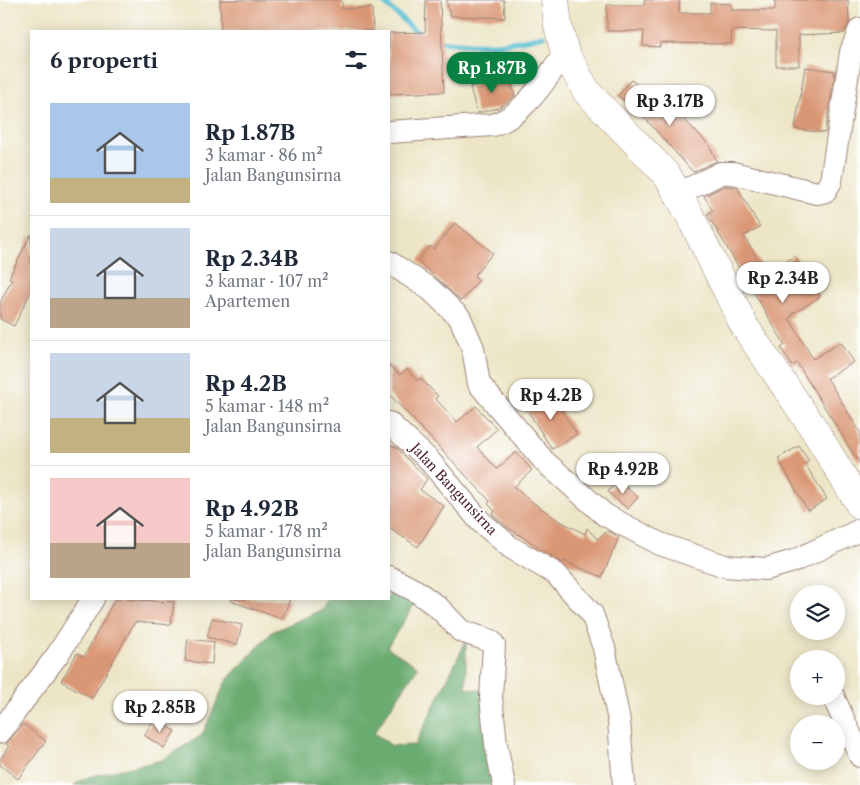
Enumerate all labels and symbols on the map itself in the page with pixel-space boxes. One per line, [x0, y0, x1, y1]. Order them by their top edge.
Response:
pin: Rp 1.87B [440, 52, 544, 94]
pin: Rp 3.17B [618, 84, 722, 127]
pin: Rp 2.34B [731, 262, 835, 304]
pin: Rp 4.2B [505, 378, 597, 421]
street label: Jalan Bangunsirna [405, 438, 502, 539]
pin: Rp 4.92B [571, 452, 675, 495]
pin: Rp 2.85B [108, 690, 212, 733]

